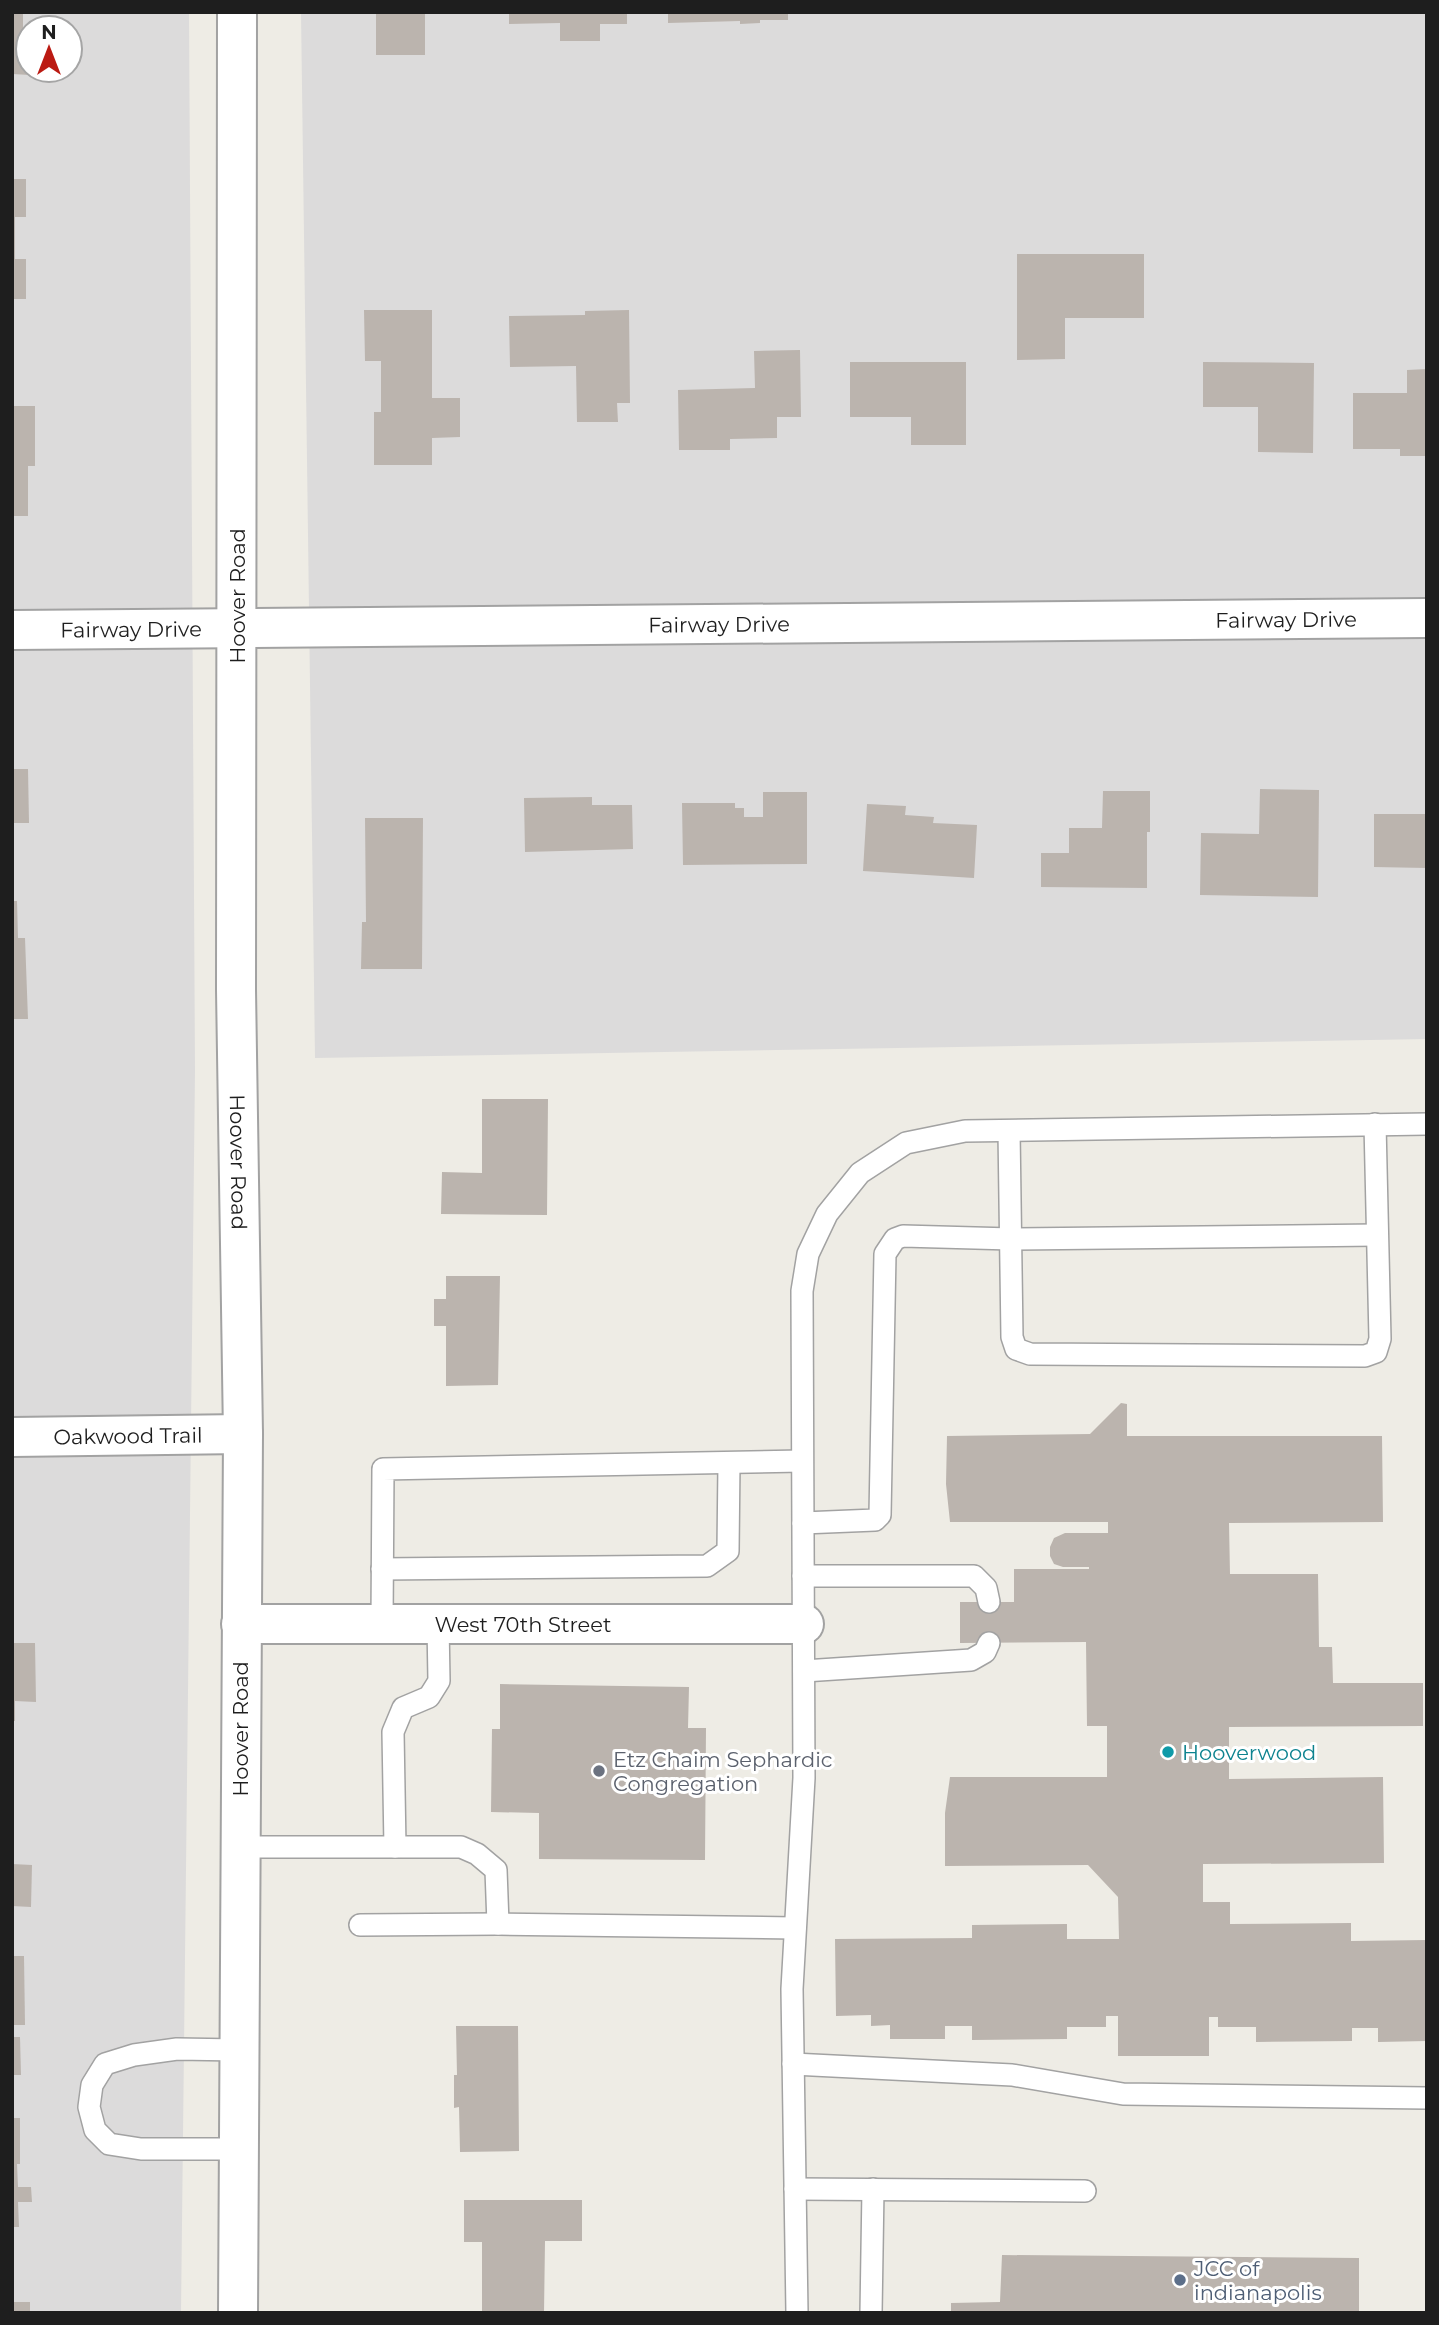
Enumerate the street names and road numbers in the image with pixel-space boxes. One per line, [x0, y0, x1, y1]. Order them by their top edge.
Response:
street label: Hoover Road [225, 528, 250, 664]
street label: Fairway Drive [1215, 606, 1357, 632]
street label: Fairway Drive [648, 611, 790, 637]
street label: Fairway Drive [60, 616, 202, 642]
street label: Hoover Road [225, 1094, 252, 1230]
street label: Oakwood Trail [53, 1422, 203, 1449]
street label: West 70th Street [434, 1612, 612, 1637]
street label: Hoover Road [228, 1661, 253, 1797]

